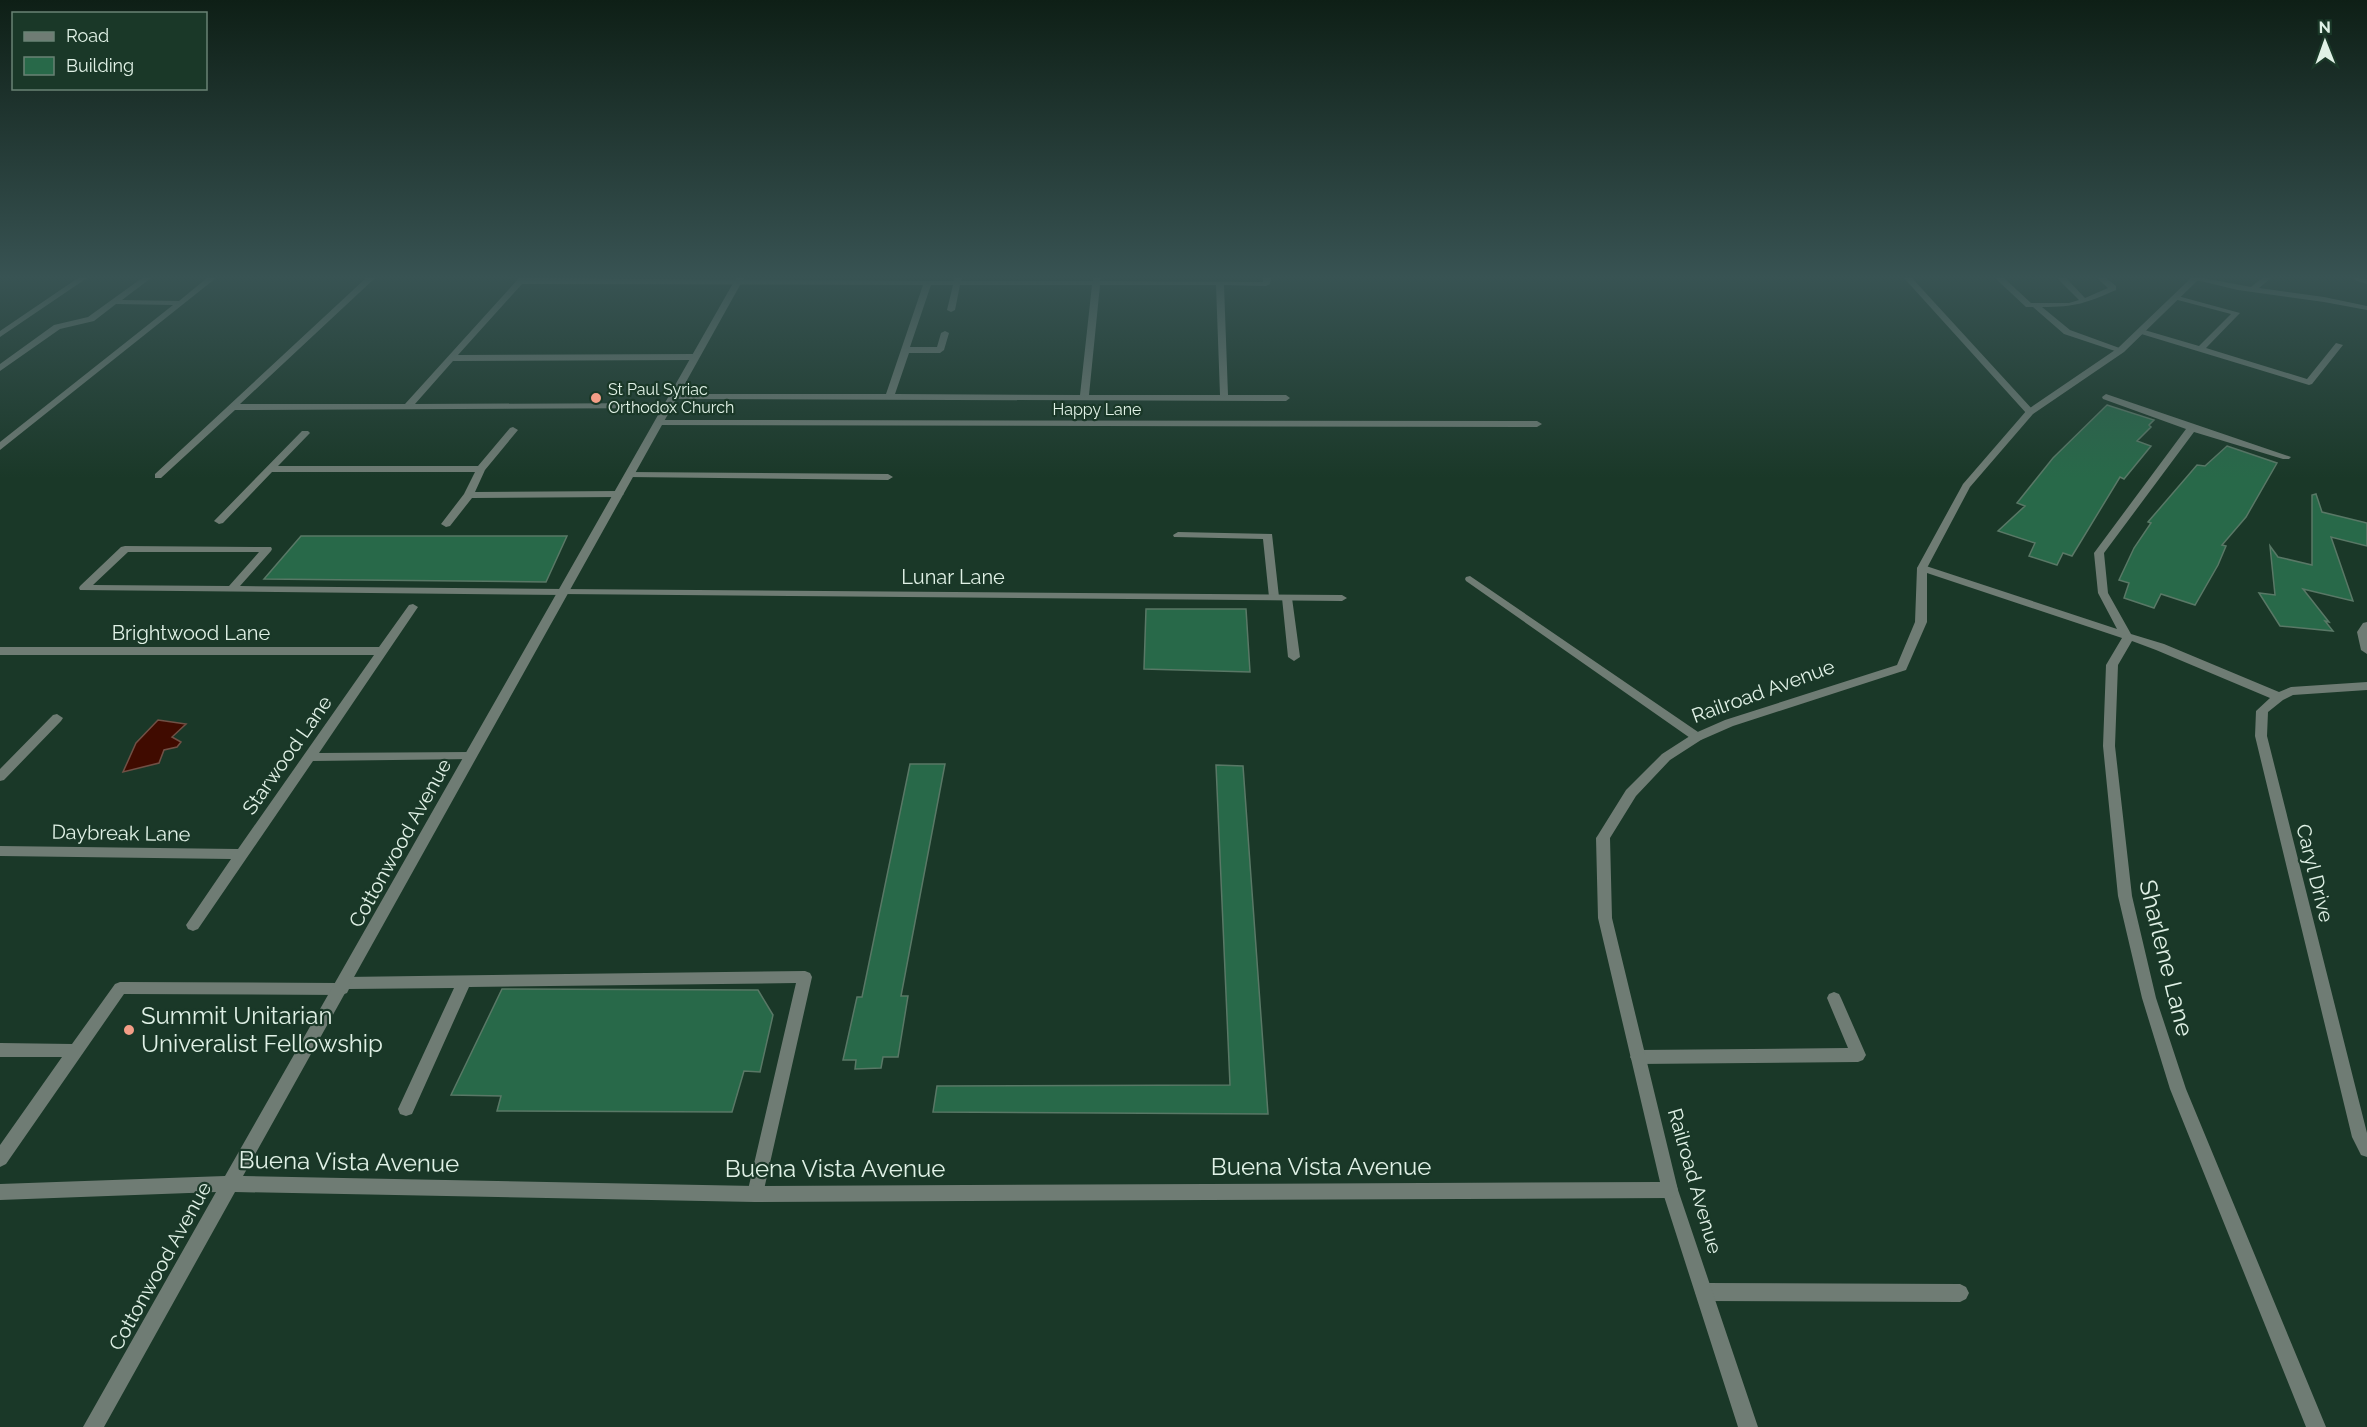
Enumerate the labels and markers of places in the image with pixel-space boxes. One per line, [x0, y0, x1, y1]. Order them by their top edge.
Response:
place label: St Paul Syriac Orthodox Church [608, 380, 734, 417]
marker: St Paul Syriac Orthodox Church [589, 391, 603, 405]
place label: Summit Unitarian Univeralist Fellowship [141, 1001, 383, 1058]
marker: Summit Unitarian Univeralist Fellowship [122, 1023, 136, 1037]

